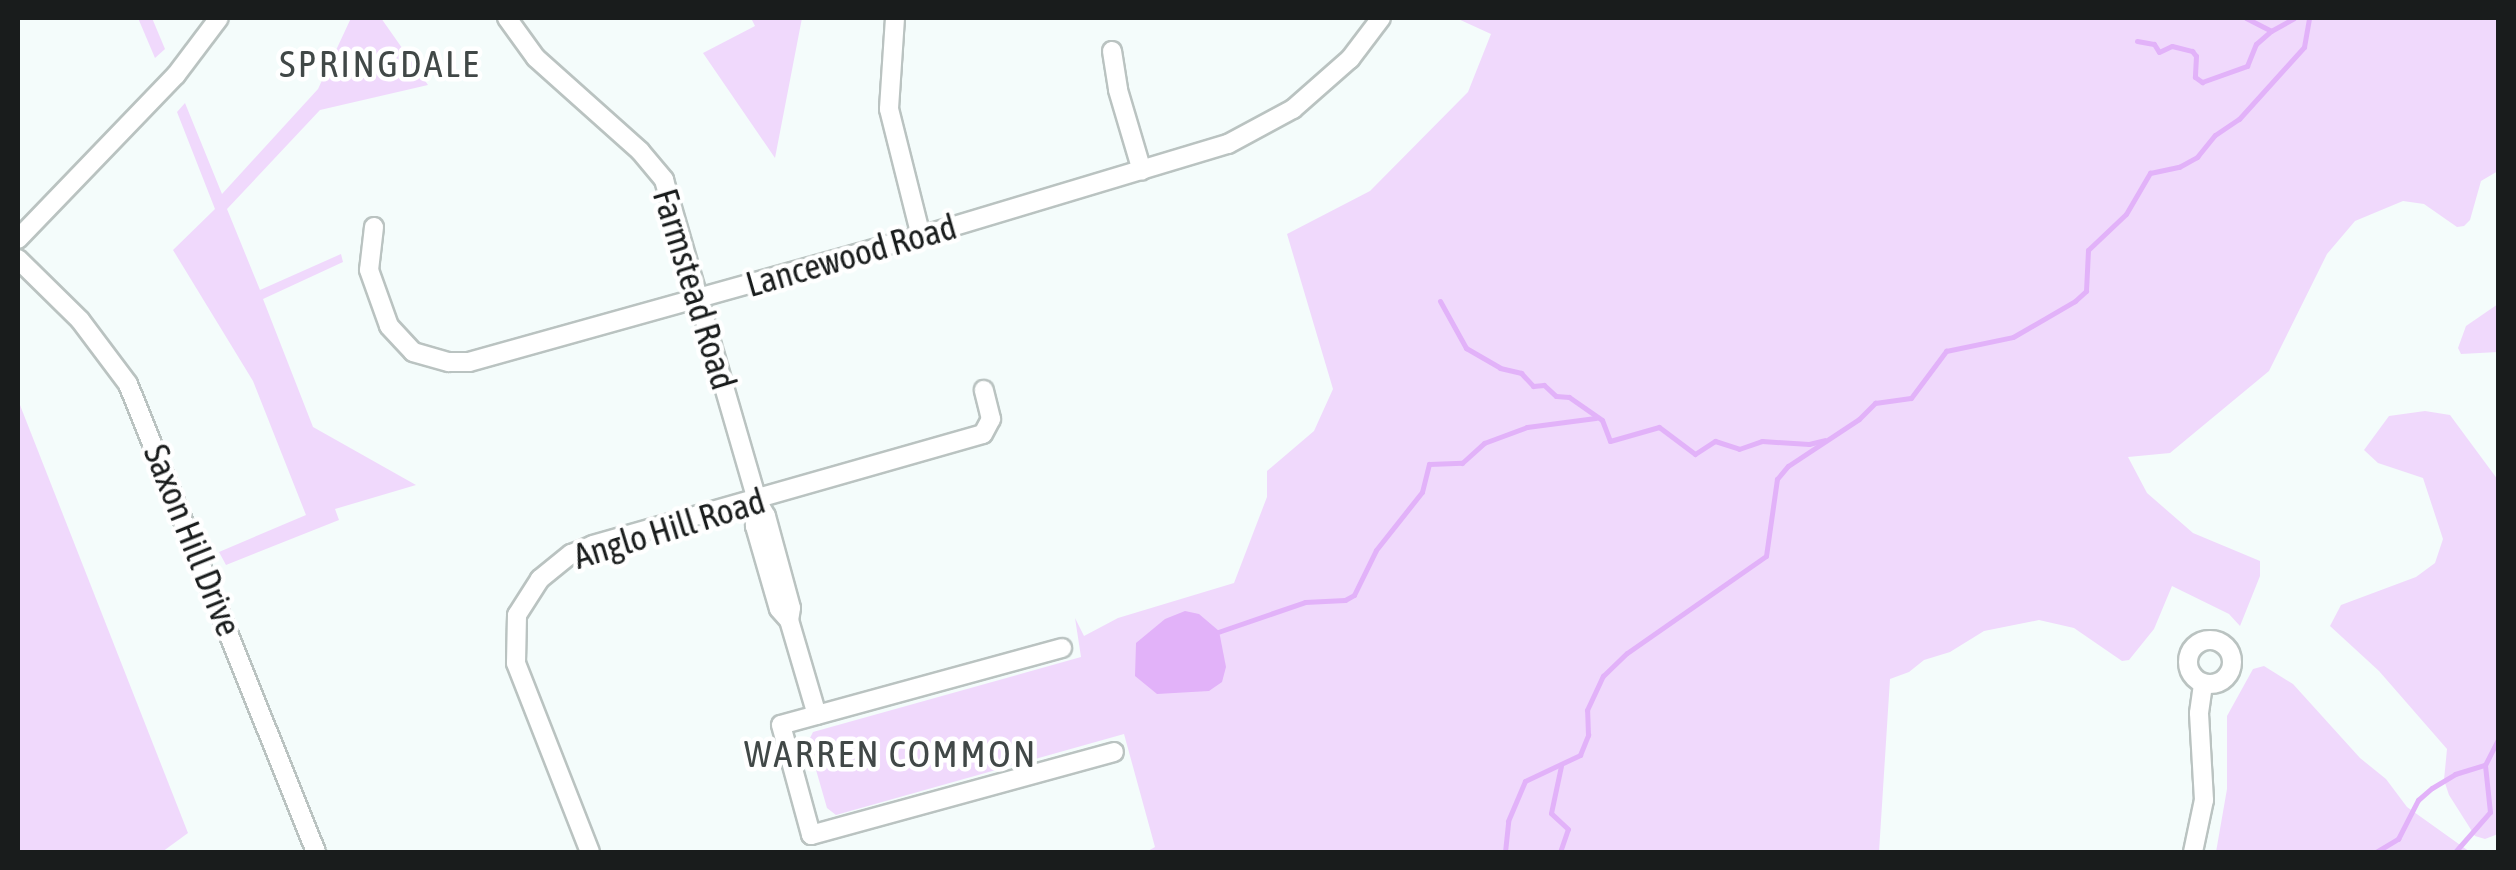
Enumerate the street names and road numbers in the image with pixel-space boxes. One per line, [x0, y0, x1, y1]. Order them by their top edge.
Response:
street label: Farmstead Road [645, 184, 745, 394]
street label: Lancewood Road [741, 205, 961, 305]
street label: Saxon Hill Drive [136, 438, 250, 642]
street label: Anglo Hill Road [568, 479, 770, 577]

